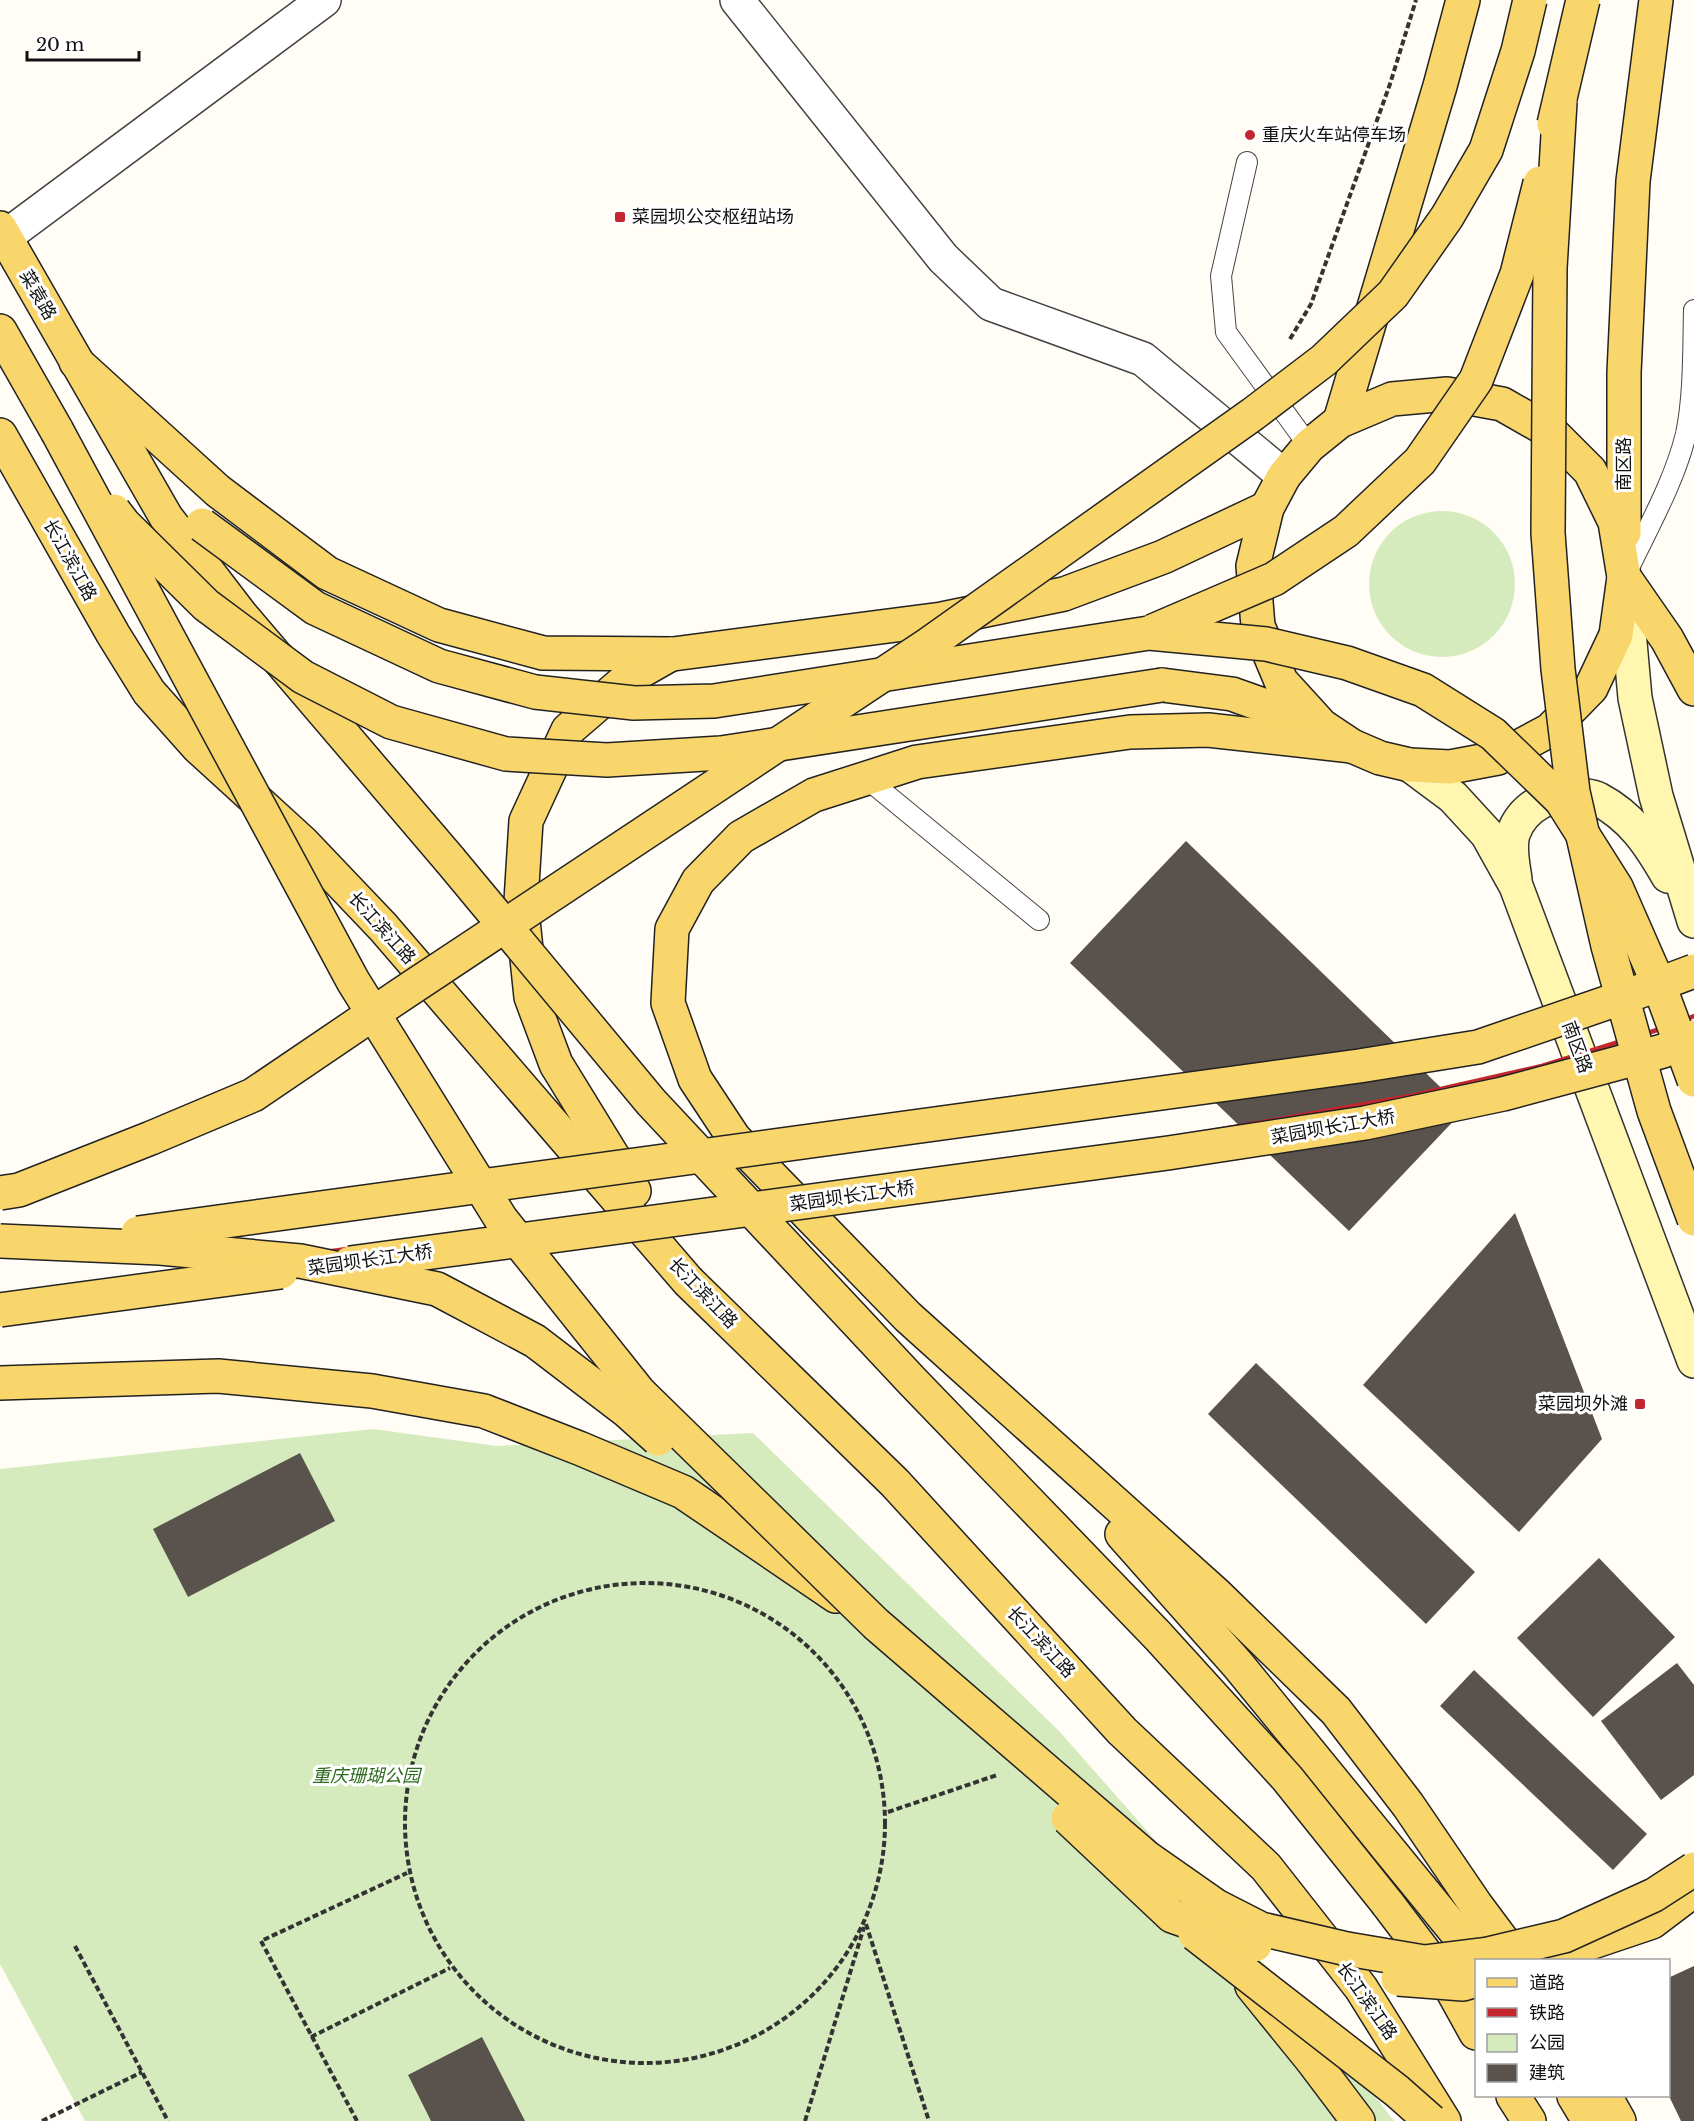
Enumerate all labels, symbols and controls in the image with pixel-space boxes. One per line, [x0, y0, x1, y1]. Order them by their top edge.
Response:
scale bar [27, 24, 140, 62]
text: 20 m [36, 34, 84, 56]
place label: 重庆火车站停车场 [1262, 124, 1406, 146]
marker: 重庆火车站停车场 [1243, 128, 1257, 142]
place label: 菜园坝公交枢纽站场 [632, 206, 794, 228]
marker: 菜园坝公交枢纽站场 [613, 210, 627, 224]
street label: 菜袁路 [15, 266, 61, 324]
street label: 南区路 [1613, 437, 1635, 491]
street label: 长江滨江路 [39, 515, 101, 605]
street label: 长江滨江路 [344, 887, 420, 969]
street label: 南区路 [1557, 1018, 1597, 1076]
street label: 菜园坝长江大桥 [1269, 1105, 1397, 1149]
street label: 菜园坝长江大桥 [788, 1176, 916, 1216]
street label: 菜园坝长江大桥 [306, 1240, 434, 1280]
street label: 长江滨江路 [664, 1253, 742, 1333]
place label: 菜园坝外滩 [1538, 1393, 1628, 1415]
marker: 菜园坝外滩 [1633, 1397, 1647, 1411]
street label: 长江滨江路 [1002, 1602, 1080, 1682]
park label: 重庆珊瑚公园 [312, 1765, 423, 1787]
street label: 长江滨江路 [1332, 1958, 1402, 2044]
legend [1475, 1959, 1670, 2097]
text: 道路 [1529, 1972, 1565, 1994]
text: 铁路 [1529, 2002, 1565, 2024]
text: 公园 [1529, 2032, 1565, 2054]
text: 建筑 [1529, 2062, 1565, 2084]

